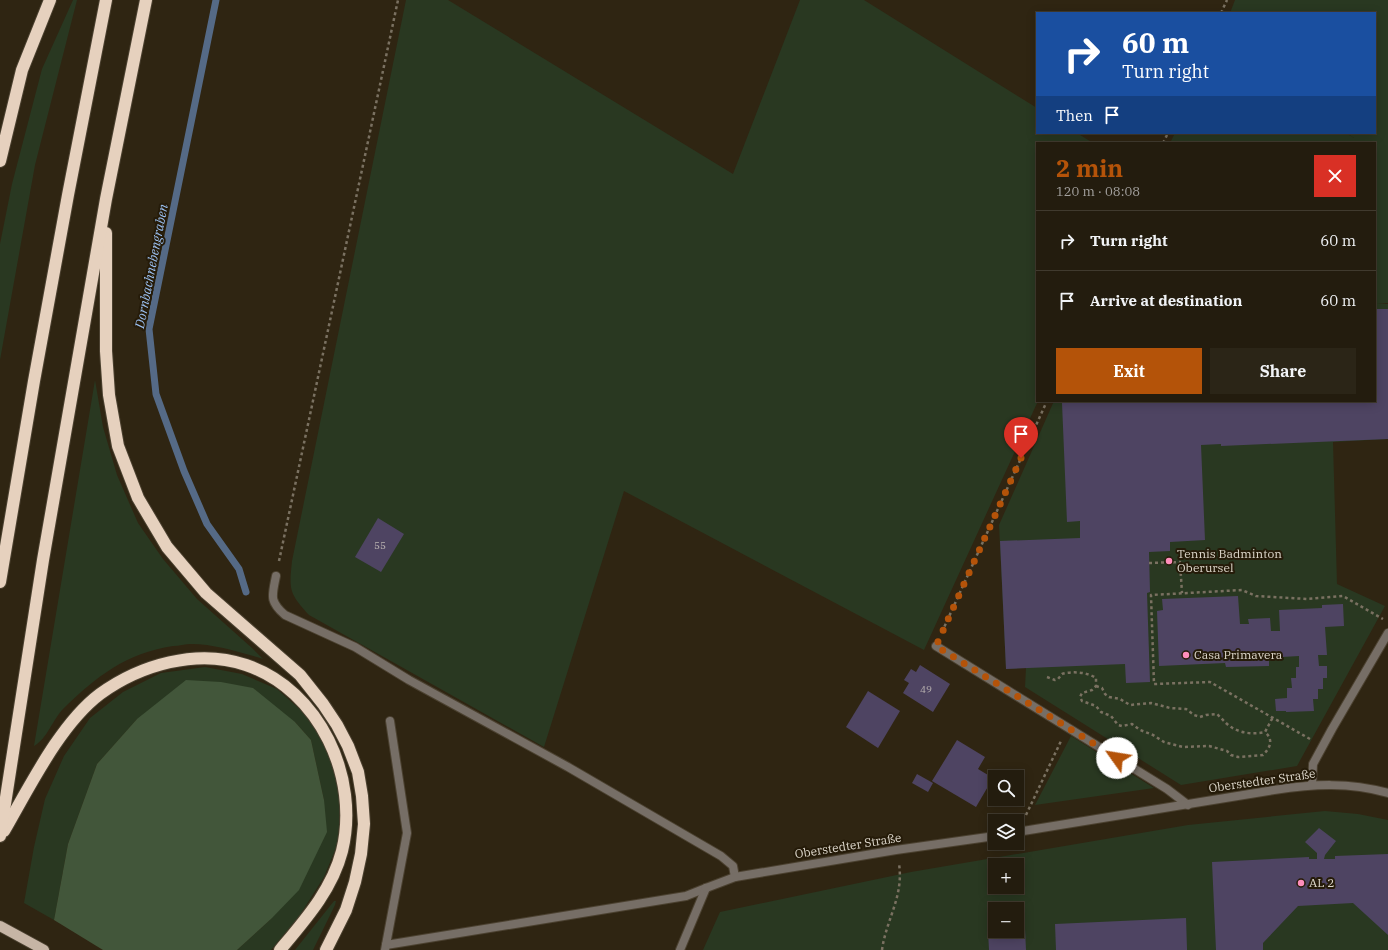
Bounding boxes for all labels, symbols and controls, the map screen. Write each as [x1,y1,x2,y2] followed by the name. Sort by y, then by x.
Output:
[1122,24,1189,61] text: 60 m
[1056,28,1108,80] icon: right
[1122,60,1209,83] text: Turn right
[1101,104,1123,126] icon: arrive
[1056,106,1093,125] text: Then
[1056,152,1123,184] text: 2 min
[1314,155,1356,197] button: close
[1056,183,1140,200] text: 120 m · 08:08
[131,202,172,331] water label: Dornbachnebengraben
[1056,230,1078,252] icon: right
[1090,231,1168,250] text: Turn right
[1320,231,1356,250] text: 60 m
[1056,290,1078,312] icon: arrive
[1090,291,1242,310] text: Arrive at destination
[1320,291,1356,310] text: 60 m
[1056,348,1202,394] button: Exit
[1210,348,1356,394] button: Share
[1004,417,1038,458] pin
[1010,423,1032,445] icon: arrive
[374,539,386,552] house number: 55
[1177,546,1282,575] place label: Tennis Badminton Oberursel
[1164,556,1174,566] marker: Tennis Badminton Oberursel
[1194,647,1283,662] place label: Casa Primavera
[1181,650,1191,660] marker: Casa Primavera
[920,683,932,696] house number: 49
[1096,737,1138,779] position arrow
[1208,766,1316,795] street label: Oberstedter Straße
[988,770,1024,938] map controls
[988,770,1024,806] button: search
[988,814,1024,850] button: layers
[794,830,902,861] street label: Oberstedter Straße
[988,858,1024,894] button: +
[1309,875,1334,890] place label: AL 2
[1296,878,1306,888] marker: AL 2
[988,902,1024,938] button: −

